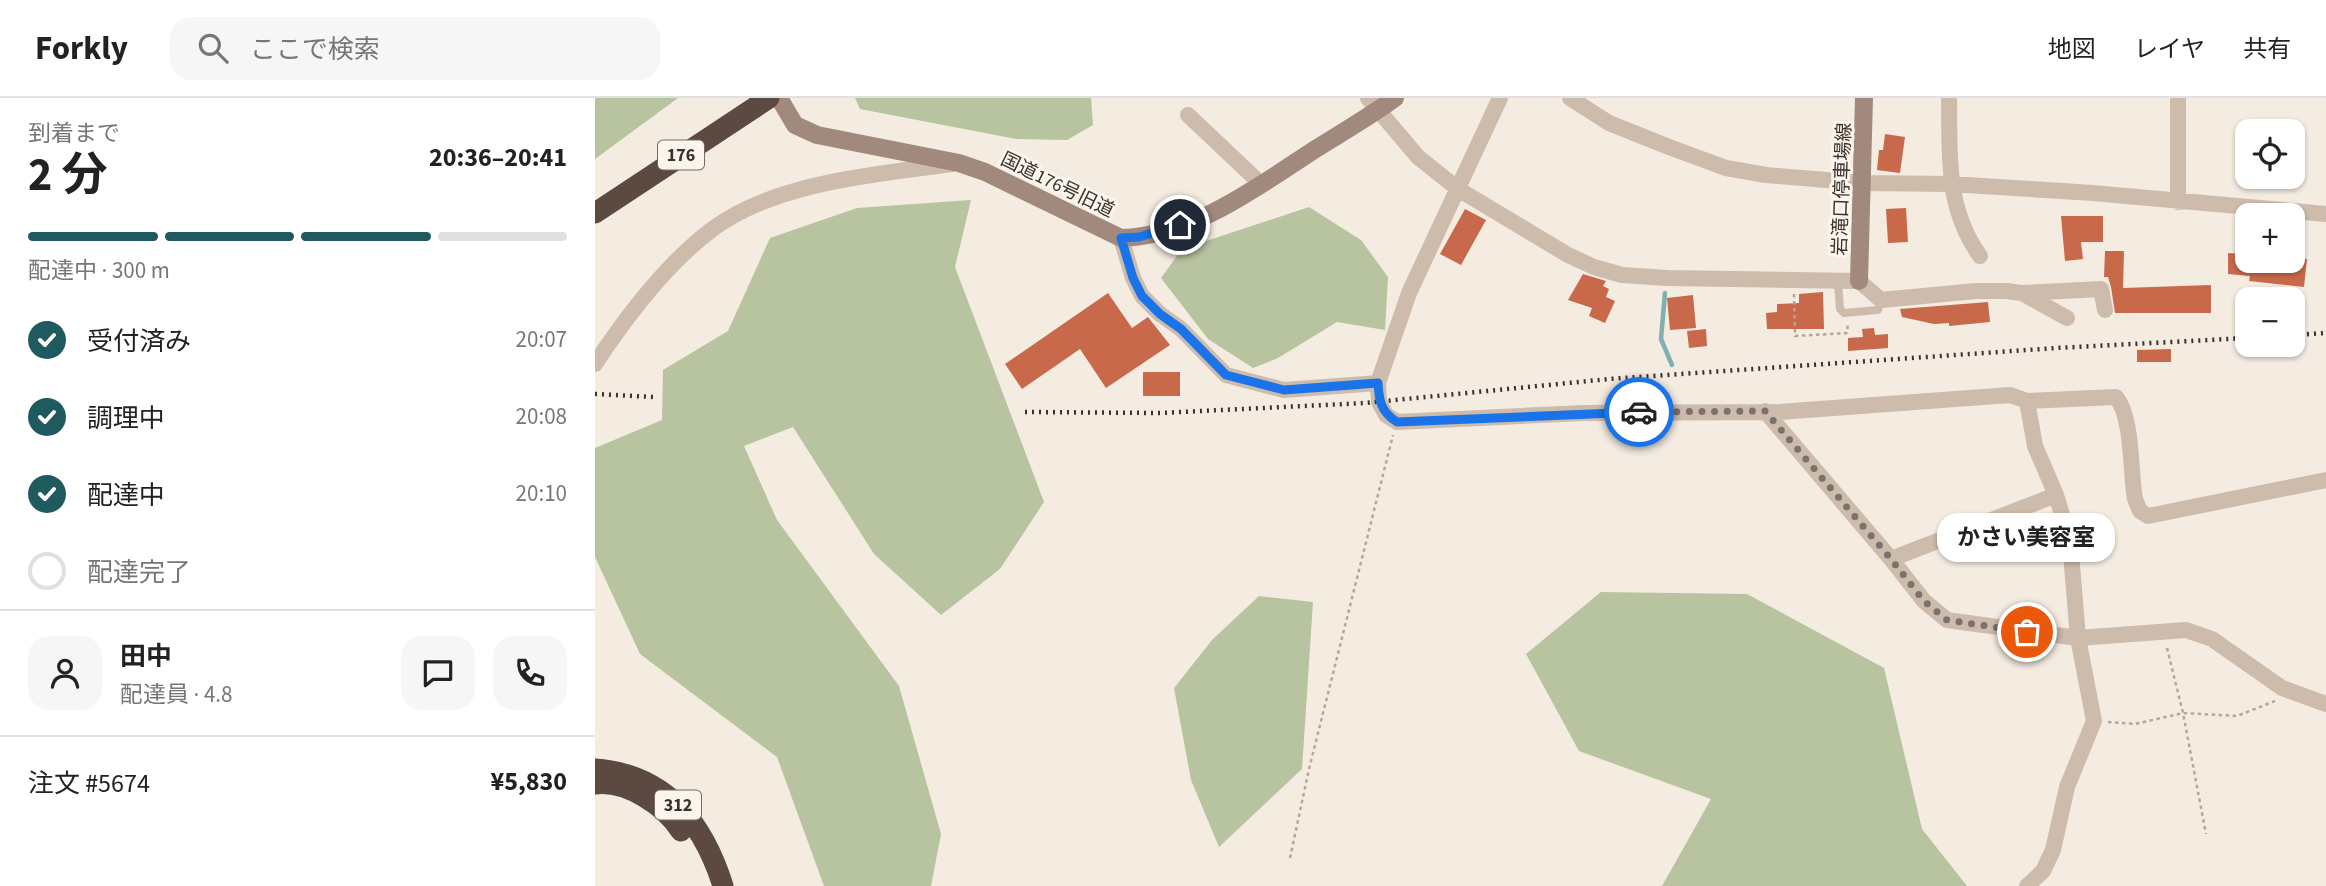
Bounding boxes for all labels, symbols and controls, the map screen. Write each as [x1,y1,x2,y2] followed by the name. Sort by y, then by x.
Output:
[170,17,660,80] search box
[35,25,128,72] text: Forkly
[194,29,232,67] icon: search
[250,31,380,68] text: ここで検索
[2048,32,2096,67] text: 地図
[2134,32,2205,67] text: レイヤ
[2243,32,2291,67] text: 共有
[28,117,120,150] text: 到着まで
[2235,119,2305,357] map controls
[2235,119,2305,189] button: locate
[1827,122,1858,256] street label: 岩滝口停車場線
[429,139,567,176] text: 20:36–20:41
[658,140,704,170] road number: 176
[28,143,108,208] text: 2 分
[996,146,1119,225] street label: 国道176号旧道
[1150,195,1210,255] pin
[2235,203,2305,273] button: +
[1161,206,1199,244] icon: home
[28,254,170,287] text: 配達中 · 300 m
[2235,287,2305,357] button: −
[28,321,66,359] icon: check
[87,323,191,360] text: 受付済み
[516,323,567,356] text: 20:07
[1604,377,1674,447] courier
[1620,393,1658,431] icon: car
[28,398,66,436] icon: check
[87,400,165,437] text: 調理中
[516,400,567,433] text: 20:08
[28,475,66,513] icon: check
[87,477,165,514] text: 配達中
[516,477,567,510] text: 20:10
[1938,513,2116,562] callout: かさい美容室
[1957,521,2095,554] text: かさい美容室
[87,554,191,591] text: 配達完了
[1997,602,2057,662] pin
[2008,613,2046,651] icon: bag
[28,636,102,710] button: person
[401,636,475,710] button: chat
[493,636,567,710] button: phone
[120,638,172,675] text: 田中
[120,678,233,711] text: 配達員 · 4.8
[491,763,567,800] text: ¥5,830
[28,765,150,802] text: 注文 #5674
[655,790,701,820] road number: 312

